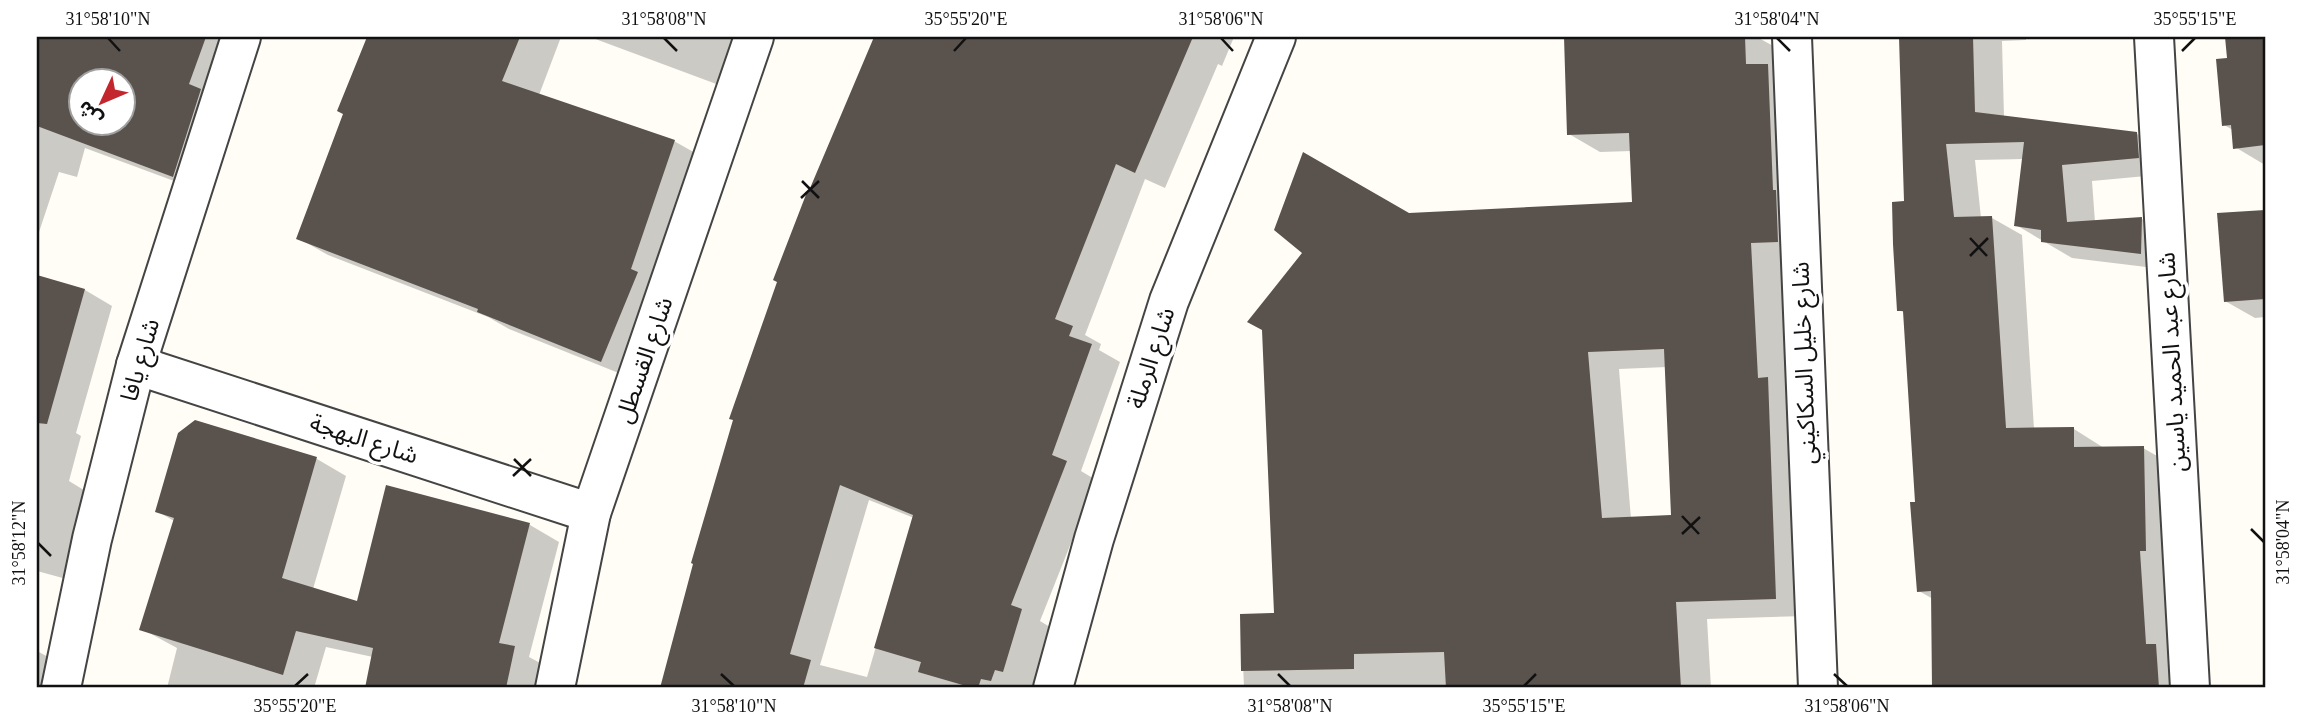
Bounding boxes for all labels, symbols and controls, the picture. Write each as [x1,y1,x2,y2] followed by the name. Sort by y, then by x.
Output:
[66,9,150,29] text: 31°58'10"N
[622,9,706,29] text: 31°58'08"N
[925,9,1007,29] text: 35°55'20"E
[1179,9,1263,29] text: 31°58'06"N
[1735,9,1819,29] text: 31°58'04"N
[2154,9,2236,29] text: 35°55'15"E
[66,66,136,136] north arrow
[74,97,107,130] text: ش
[2153,251,2195,473] street label: شارع عبد الحميد ياسين
[1787,261,1826,465] street label: شارع خليل السكاكيني
[610,294,681,428] street label: شارع القسطل
[1122,304,1183,413] street label: شارع الرملة
[116,316,168,405] street label: شارع يافا
[305,409,421,472] street label: شارع البهجة
[2273,500,2293,584] text: 31°58'04"N
[9,501,29,585] text: 31°58'12"N
[254,696,336,716] text: 35°55'20"E
[692,696,776,716] text: 31°58'10"N
[1248,696,1332,716] text: 31°58'08"N
[1483,696,1565,716] text: 35°55'15"E
[1805,696,1889,716] text: 31°58'06"N

